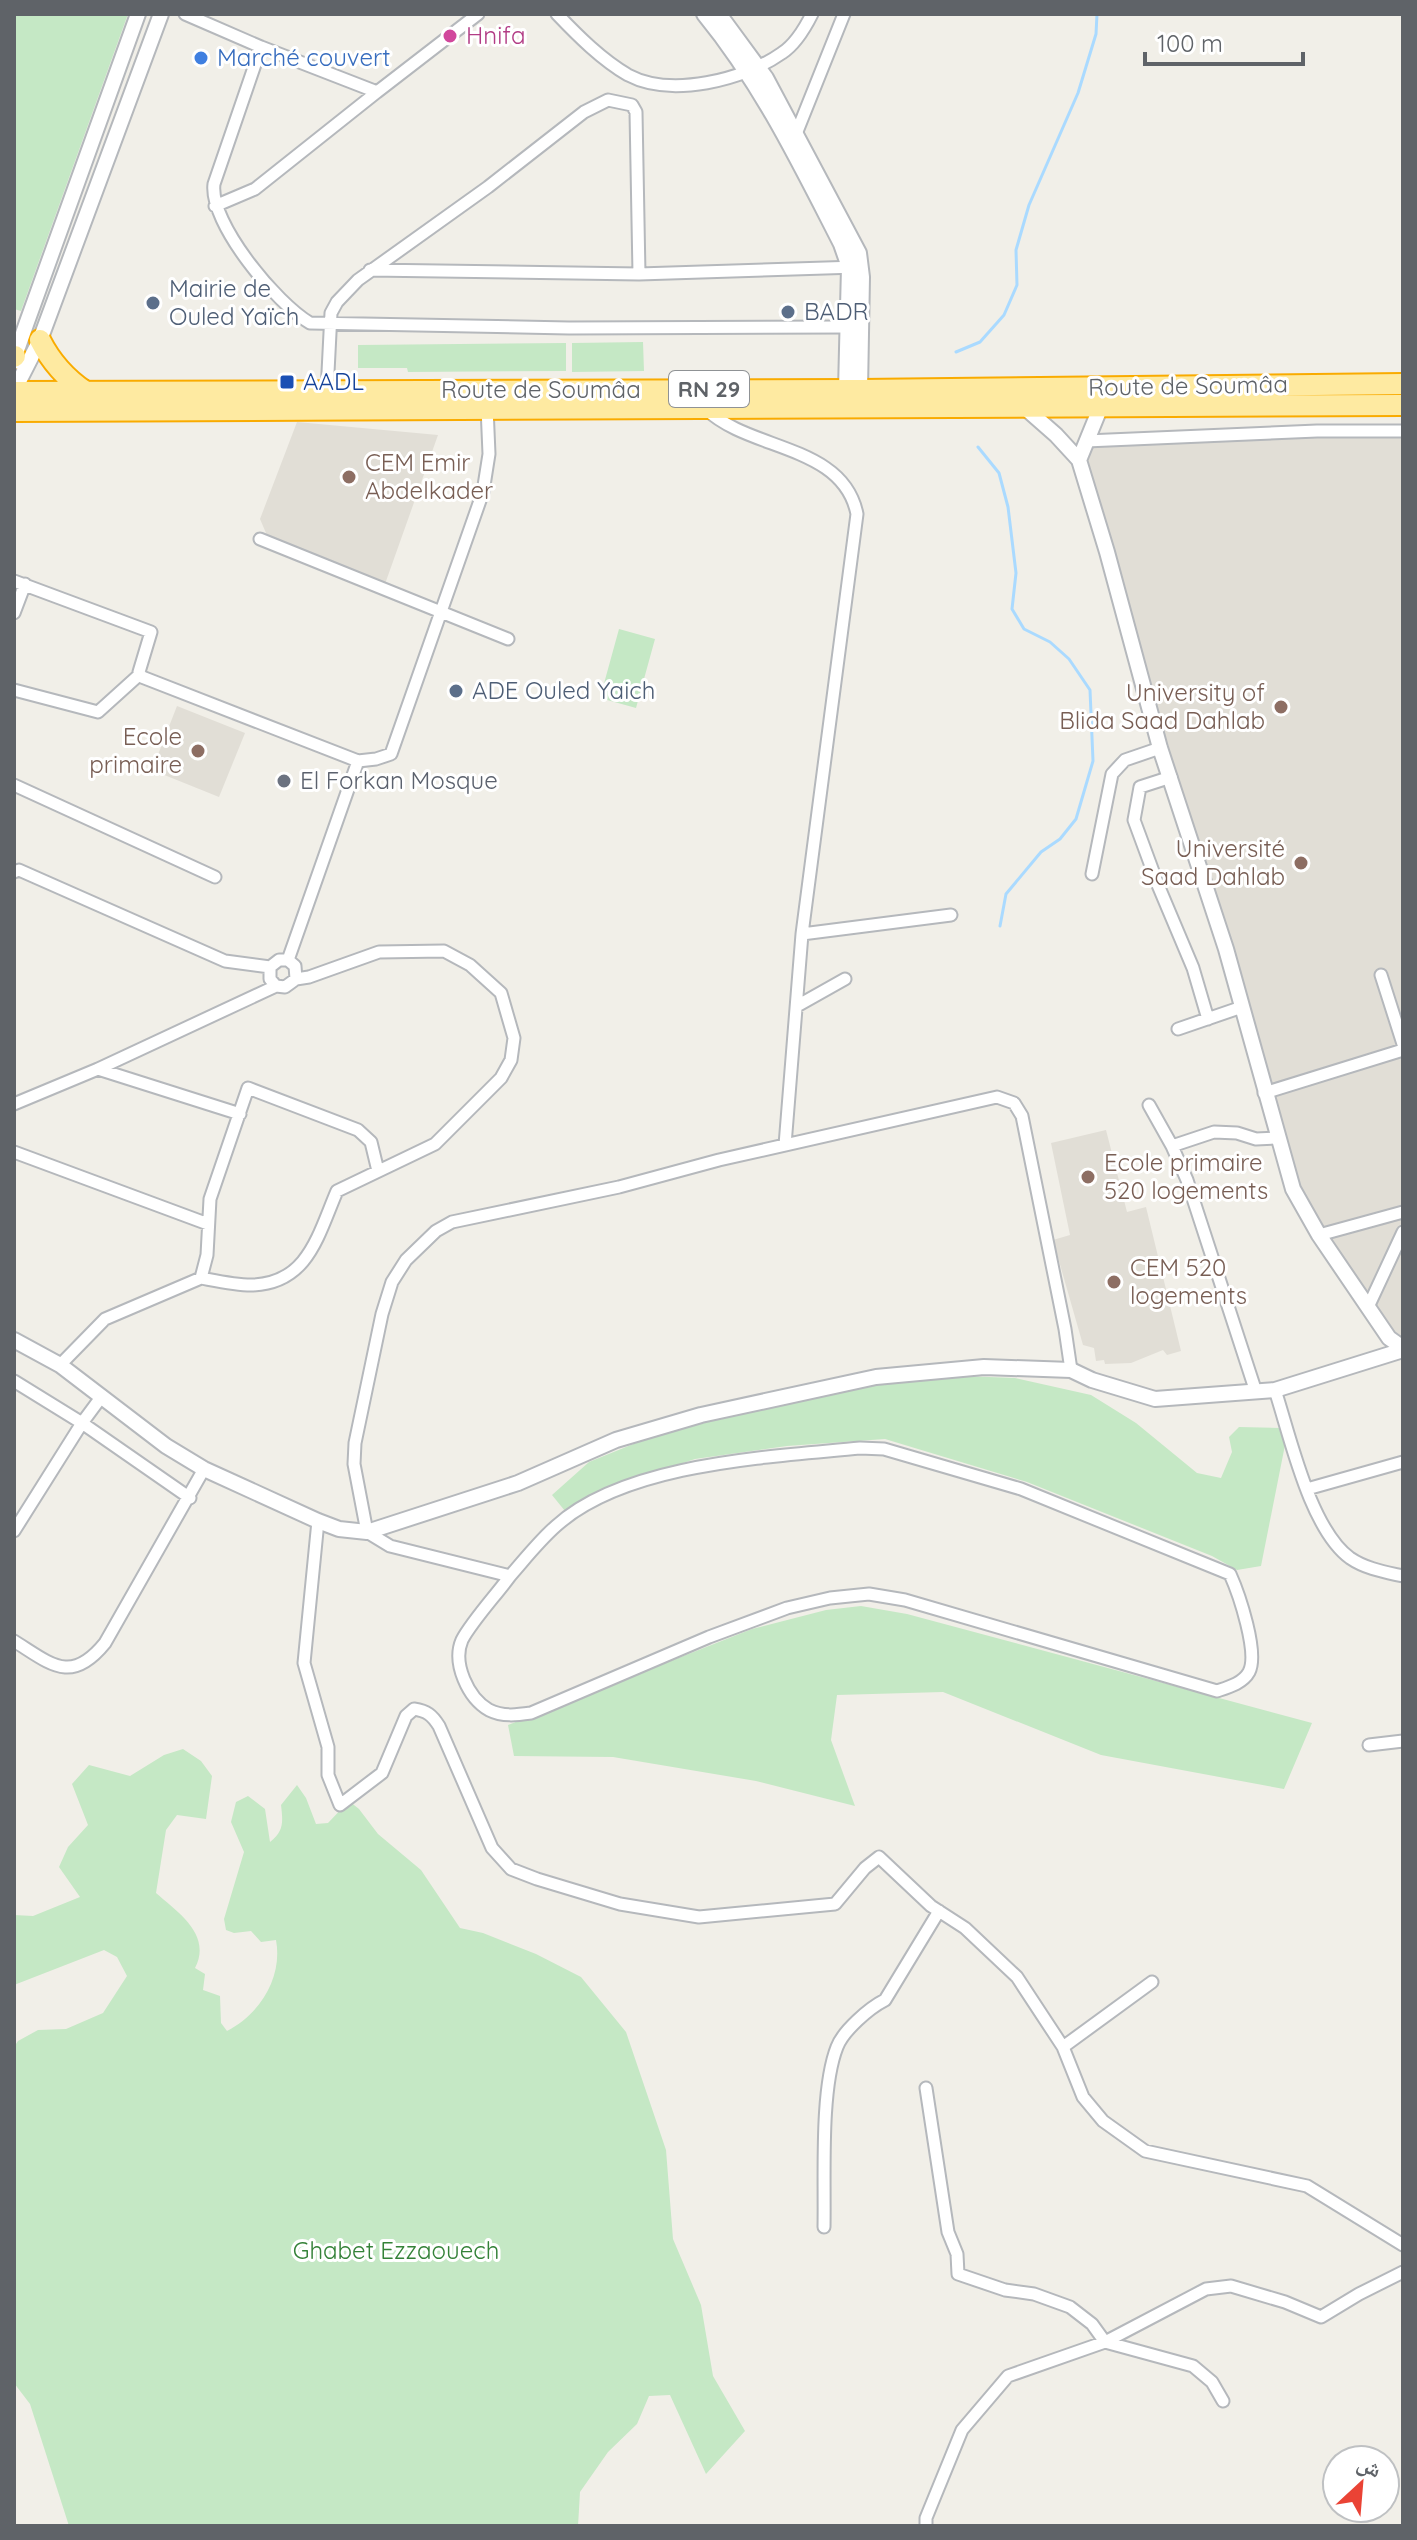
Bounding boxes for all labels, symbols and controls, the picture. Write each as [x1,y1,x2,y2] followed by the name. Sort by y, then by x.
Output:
[1145,16,1303,66] scale bar
[466,20,525,50] place label: Hnifa
[441,27,459,45] marker: Hnifa
[1157,28,1223,58] text: 100 m
[217,42,390,72] place label: Marché couvert
[192,49,210,67] marker: Marché couvert
[169,273,299,331] place label: Mairie de Ouled Yaïch
[144,294,162,312] marker: Mairie de Ouled Yaïch
[804,296,869,326] place label: BADR
[779,303,797,321] marker: BADR
[303,366,364,396] place label: AADL
[1088,368,1288,402] street label: Route de Soumâa
[669,371,749,407] road number: RN 29
[278,373,296,391] marker: AADL
[441,374,641,404] street label: Route de Soumâa
[365,447,493,505] place label: CEM Emir Abdelkader
[340,468,358,486] marker: CEM Emir Abdelkader
[472,675,655,705] place label: ADE Ouled Yaich
[1059,677,1265,735] place label: University of Blida Saad Dahlab
[447,682,465,700] marker: ADE Ouled Yaich
[1272,698,1290,716] marker: University of Blida Saad Dahlab
[89,721,182,779] place label: Ecole primaire
[189,742,207,760] marker: Ecole primaire
[300,765,498,795] place label: El Forkan Mosque
[275,772,293,790] marker: El Forkan Mosque
[1141,833,1285,891] place label: Université Saad Dahlab
[1292,854,1310,872] marker: Université Saad Dahlab
[1104,1147,1268,1205] place label: Ecole primaire 520 logements
[1079,1168,1097,1186] marker: Ecole primaire 520 logements
[1130,1252,1247,1310] place label: CEM 520 logements
[1105,1273,1123,1291] marker: CEM 520 logements
[293,2235,499,2265] park label: Ghabet Ezzaouech
[1321,2444,1401,2524] north arrow
[1353,2448,1386,2484] text: ش

